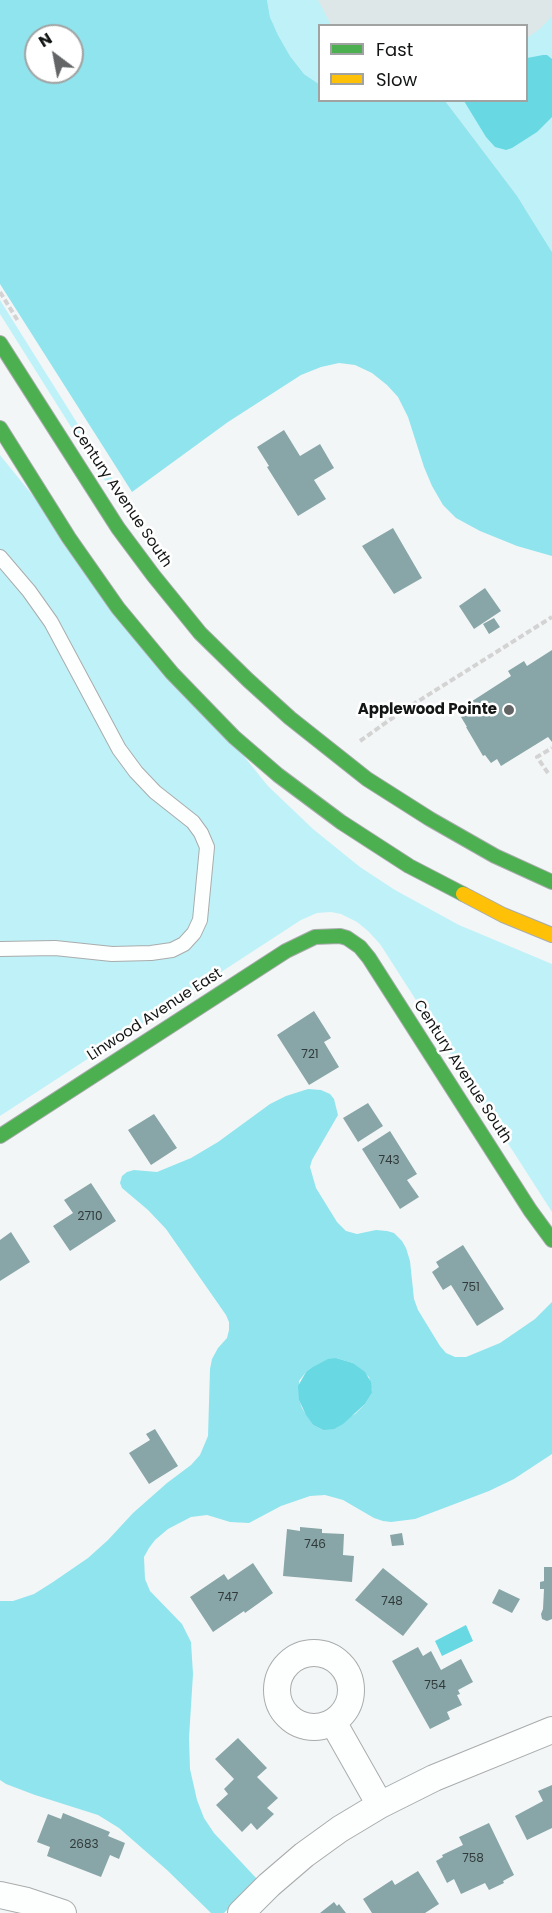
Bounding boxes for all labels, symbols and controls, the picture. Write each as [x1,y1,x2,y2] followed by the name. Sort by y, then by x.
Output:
[24,24,84,84] north arrow
[318,24,528,102] legend
[34,27,56,53] text: N
[376,37,413,62] text: Fast
[376,67,417,92] text: Slow
[67,423,175,571] street label: Century Avenue South
[358,701,497,719] place label: Applewood Pointe
[502,703,516,717] marker: Applewood Pointe
[84,965,226,1065] street label: Linwood Avenue East
[409,997,515,1147] street label: Century Avenue South
[301,1048,319,1062] house number: 721
[378,1154,400,1168] house number: 743
[78,1210,102,1224] house number: 2710
[462,1281,480,1295] house number: 751
[304,1538,326,1552] house number: 746
[218,1591,238,1605] house number: 747
[381,1595,403,1609] house number: 748
[424,1679,446,1693] house number: 754
[69,1838,99,1852] house number: 2683
[462,1852,484,1866] house number: 758

